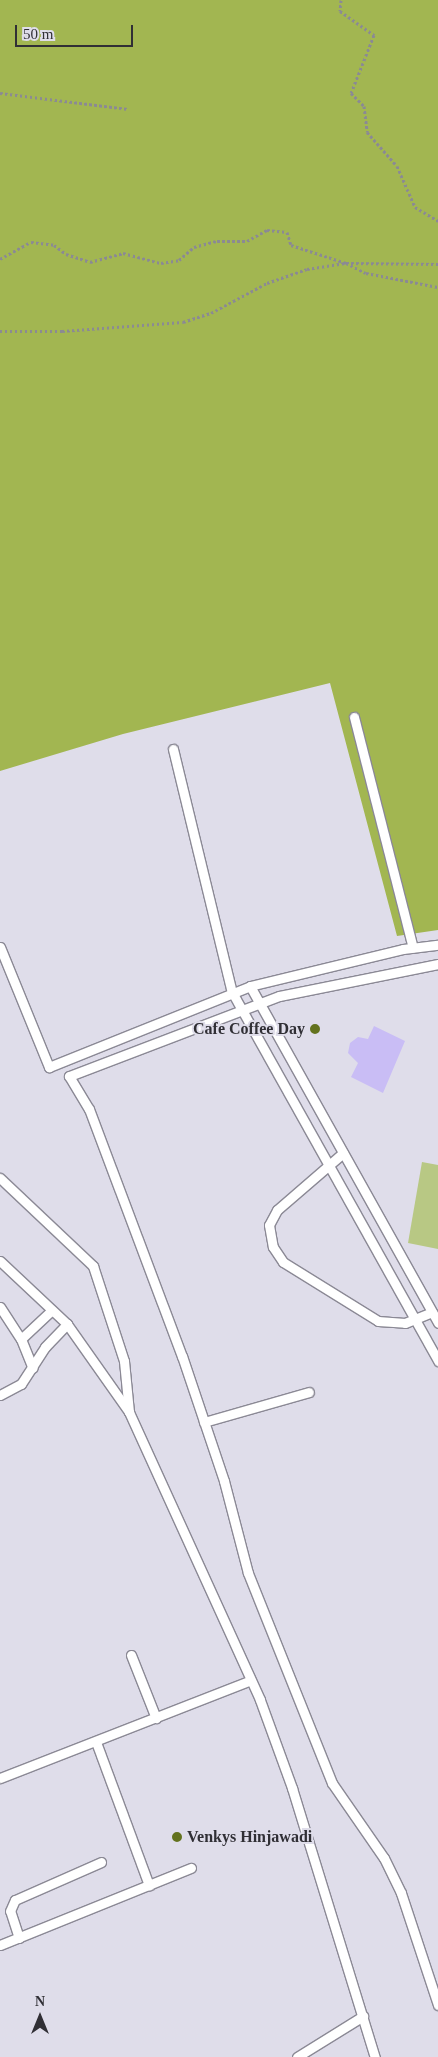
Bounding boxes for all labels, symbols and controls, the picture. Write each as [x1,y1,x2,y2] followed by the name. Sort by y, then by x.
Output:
[18,15,135,47] scale bar
[23,26,53,42] text: 50 m
[193,1019,305,1039] place label: Cafe Coffee Day
[309,1023,321,1035] marker: Cafe Coffee Day
[187,1827,312,1847] place label: Venkys Hinjawadi
[171,1831,183,1843] marker: Venkys Hinjawadi
[15,1992,65,2042] north arrow
[35,1994,45,2009] text: N

